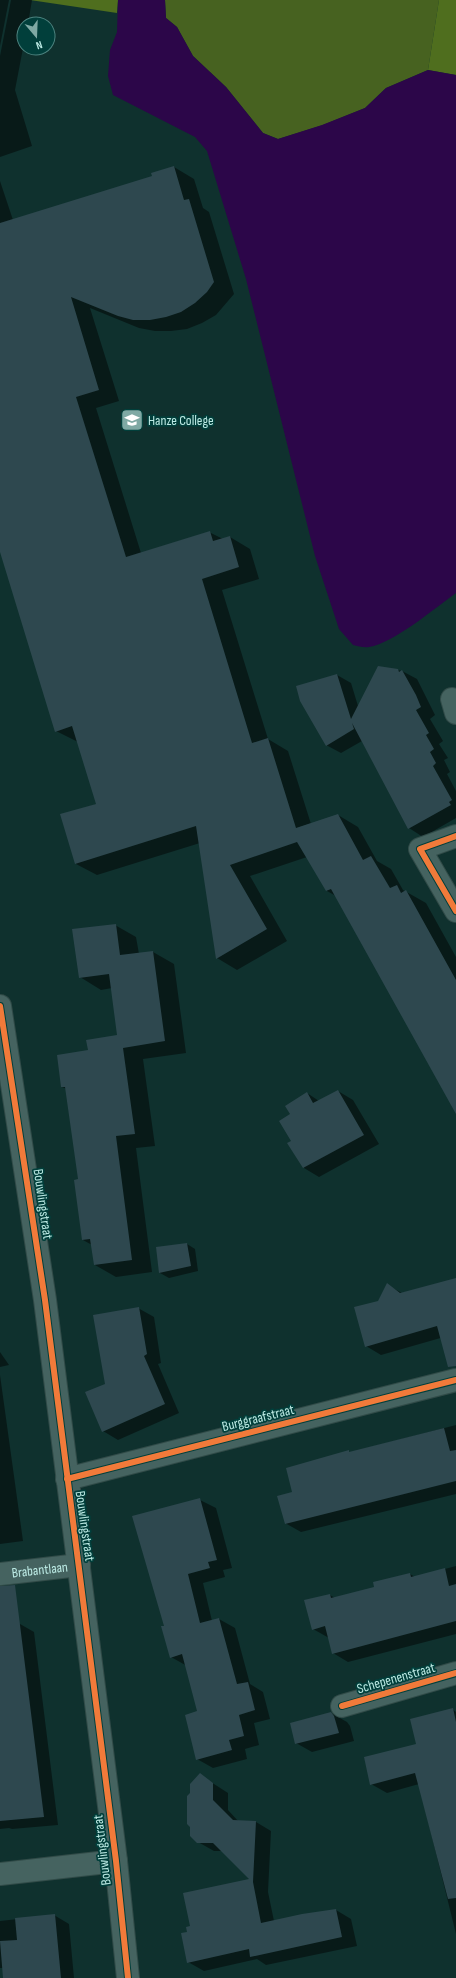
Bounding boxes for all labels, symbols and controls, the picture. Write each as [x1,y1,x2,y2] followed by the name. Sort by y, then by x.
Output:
[16,16,56,56] north arrow
[34,38,44,52] text: N
[119,407,145,433] school or university icon: Hanze College
[148,412,214,429] place label: Hanze College
[30,1168,56,1240] street label: Bouwlingstraat
[220,1401,296,1435] street label: Burggraafstraat
[72,1490,98,1562] street label: Bouwlingstraat
[11,1558,69,1581] street label: Brabantlaan
[355,1659,437,1697] street label: Schepenenstraat
[89,1814,115,1886] street label: Bouwlingstraat

